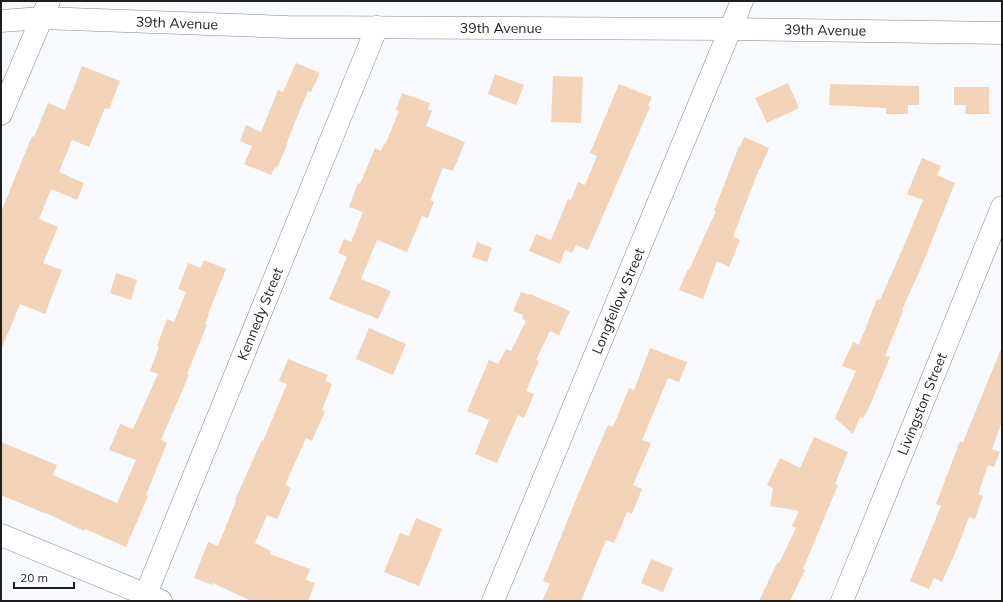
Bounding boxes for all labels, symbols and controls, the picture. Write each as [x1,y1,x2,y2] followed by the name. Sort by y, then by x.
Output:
[136,13,218,33] street label: 39th Avenue
[460,19,542,37] street label: 39th Avenue
[784,20,866,40] street label: 39th Avenue
[588,245,648,357] street label: Longfellow Street
[233,265,287,363] street label: Kennedy Street
[893,350,951,458] street label: Livingston Street
[14,564,74,590] scale bar
[20,570,48,585] text: 20 m

